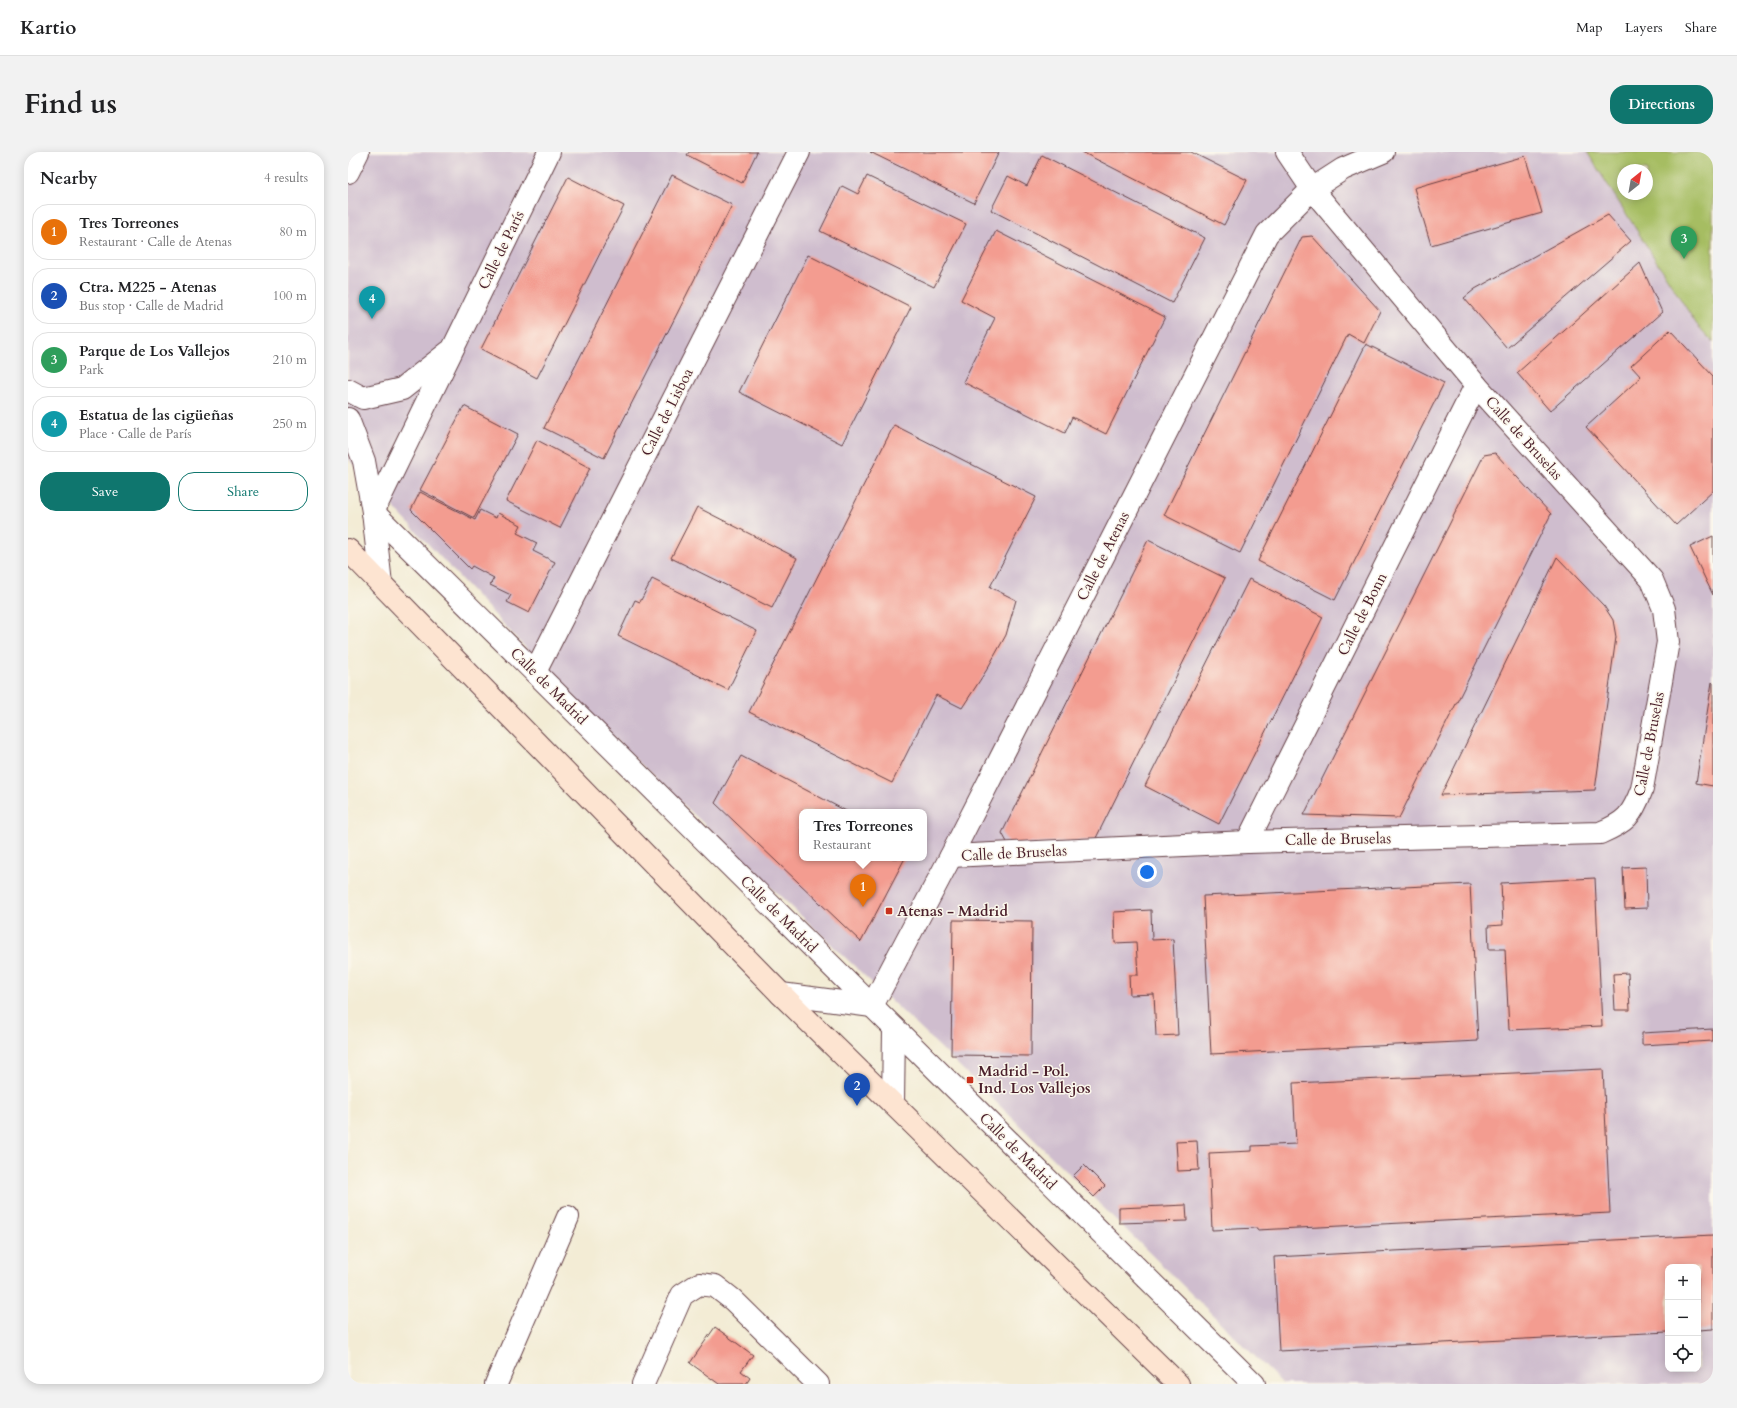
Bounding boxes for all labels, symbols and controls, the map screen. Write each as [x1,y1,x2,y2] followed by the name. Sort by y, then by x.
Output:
[20,15,76,41] text: Kartio
[1576,18,1603,37] text: Map
[1625,18,1663,37] text: Layers
[1685,18,1717,37] text: Share
[24,85,117,123] text: Find us
[1610,85,1713,124] button: Directions
[1617,164,1653,200] north arrow
[40,167,97,190] text: Nearby
[264,169,308,187] text: 4 results
[473,207,529,293] street label: Calle de París
[79,213,179,233] text: Tres Torreones
[51,223,57,241] text: 1
[279,223,307,241] text: 80 m
[1671,226,1697,259] pin: 3
[79,233,232,251] text: Restaurant · Calle de Atenas
[79,277,216,297] text: Ctra. M225 - Atenas
[359,286,385,319] pin: 4
[51,287,57,305] text: 2
[273,287,307,305] text: 100 m
[79,297,223,315] text: Bus stop · Calle de Madrid
[79,341,230,361] text: Parque de Los Vallejos
[51,351,57,369] text: 3
[273,351,307,369] text: 210 m
[79,361,104,379] text: Park
[636,364,698,459] street label: Calle de Lisboa
[1481,392,1567,484] street label: Calle de Bruselas
[79,405,234,425] text: Estatua de las cigüeñas
[51,415,57,433] text: 4
[273,415,307,433] text: 250 m
[79,425,192,443] text: Place · Calle de París
[40,472,170,511] button: Save
[178,472,308,511] button: Share
[1072,508,1134,604] street label: Calle de Atenas
[1333,569,1392,659] street label: Calle de Bonn
[506,643,592,729] street label: Calle de Madrid
[1629,690,1669,798] street label: Calle de Bruselas
[799,809,927,861] popup
[813,816,913,836] text: Tres Torreones
[1285,828,1391,850] street label: Calle de Bruselas
[813,836,871,854] text: Restaurant
[960,840,1068,866] street label: Calle de Bruselas
[1137,862,1157,882] your location
[736,871,822,957] street label: Calle de Madrid
[850,874,876,907] pin: 1
[897,901,1008,921] place label: Atenas - Madrid
[884,906,894,916] marker: Atenas - Madrid
[978,1061,1090,1098] place label: Madrid - Pol. Ind. Los Vallejos
[844,1073,870,1106] pin: 2
[965,1075,975,1085] marker: Madrid - Pol. Ind. Los Vallejos
[975,1108,1061,1194] street label: Calle de Madrid
[1665,1264,1701,1372] map controls
[1665,1264,1701,1300] button: +
[1665,1300,1701,1336] button: −
[1665,1336,1701,1372] button: locate

